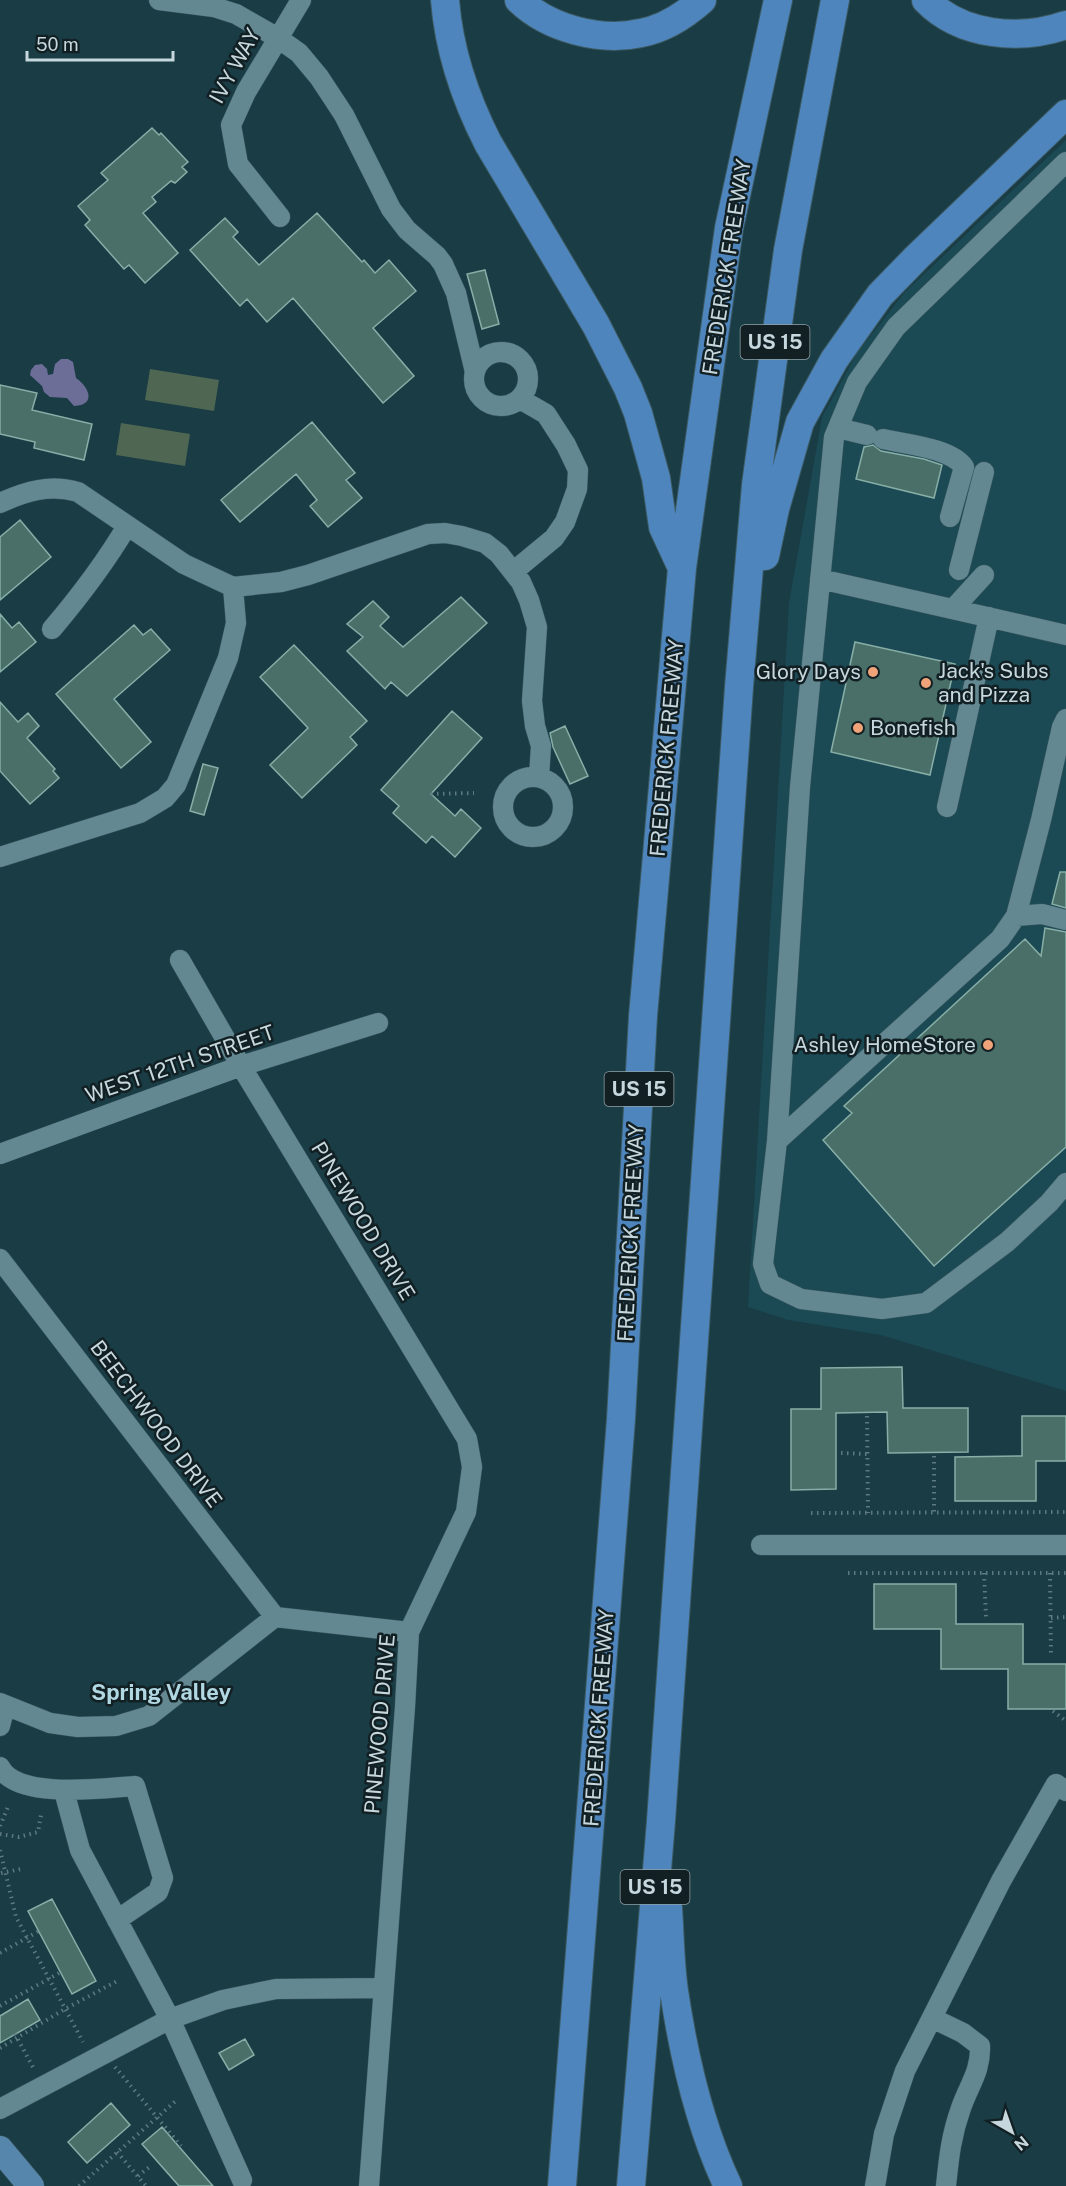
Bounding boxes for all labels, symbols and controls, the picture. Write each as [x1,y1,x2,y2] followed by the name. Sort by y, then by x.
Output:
[27,24,172,62] scale bar
[204,24,265,108] street label: IVY WAY
[36,34,79,55] text: 50 m
[697,157,756,377] street label: FREDERICK FREEWAY
[740,325,810,359] road number: US 15
[645,638,688,858] street label: FREDERICK FREEWAY
[938,658,1049,707] place label: Jack's Subs and Pizza
[756,659,861,684] place label: Glory Days
[866,665,880,679] marker: Glory Days
[919,676,933,690] marker: Jack's Subs and Pizza
[870,715,956,740] place label: Bonefish
[851,721,865,735] marker: Bonefish
[82,1019,278,1108] street label: WEST 12TH STREET
[794,1032,976,1057] place label: Ashley HomeStore
[981,1038,995,1052] marker: Ashley HomeStore
[604,1072,674,1106] road number: US 15
[612,1123,649,1343] street label: FREDERICK FREEWAY
[306,1137,421,1304] street label: PINEWOOD DRIVE
[85,1335,227,1512] street label: BEECHWOOD DRIVE
[578,1608,619,1828] street label: FREDERICK FREEWAY
[359,1633,400,1815] street label: PINEWOOD DRIVE
[91,1679,232,1705] district label: Spring Valley
[620,1870,690,1904] road number: US 15
[982,2102,1042,2162] north arrow
[1010,2132,1032,2154] text: N

